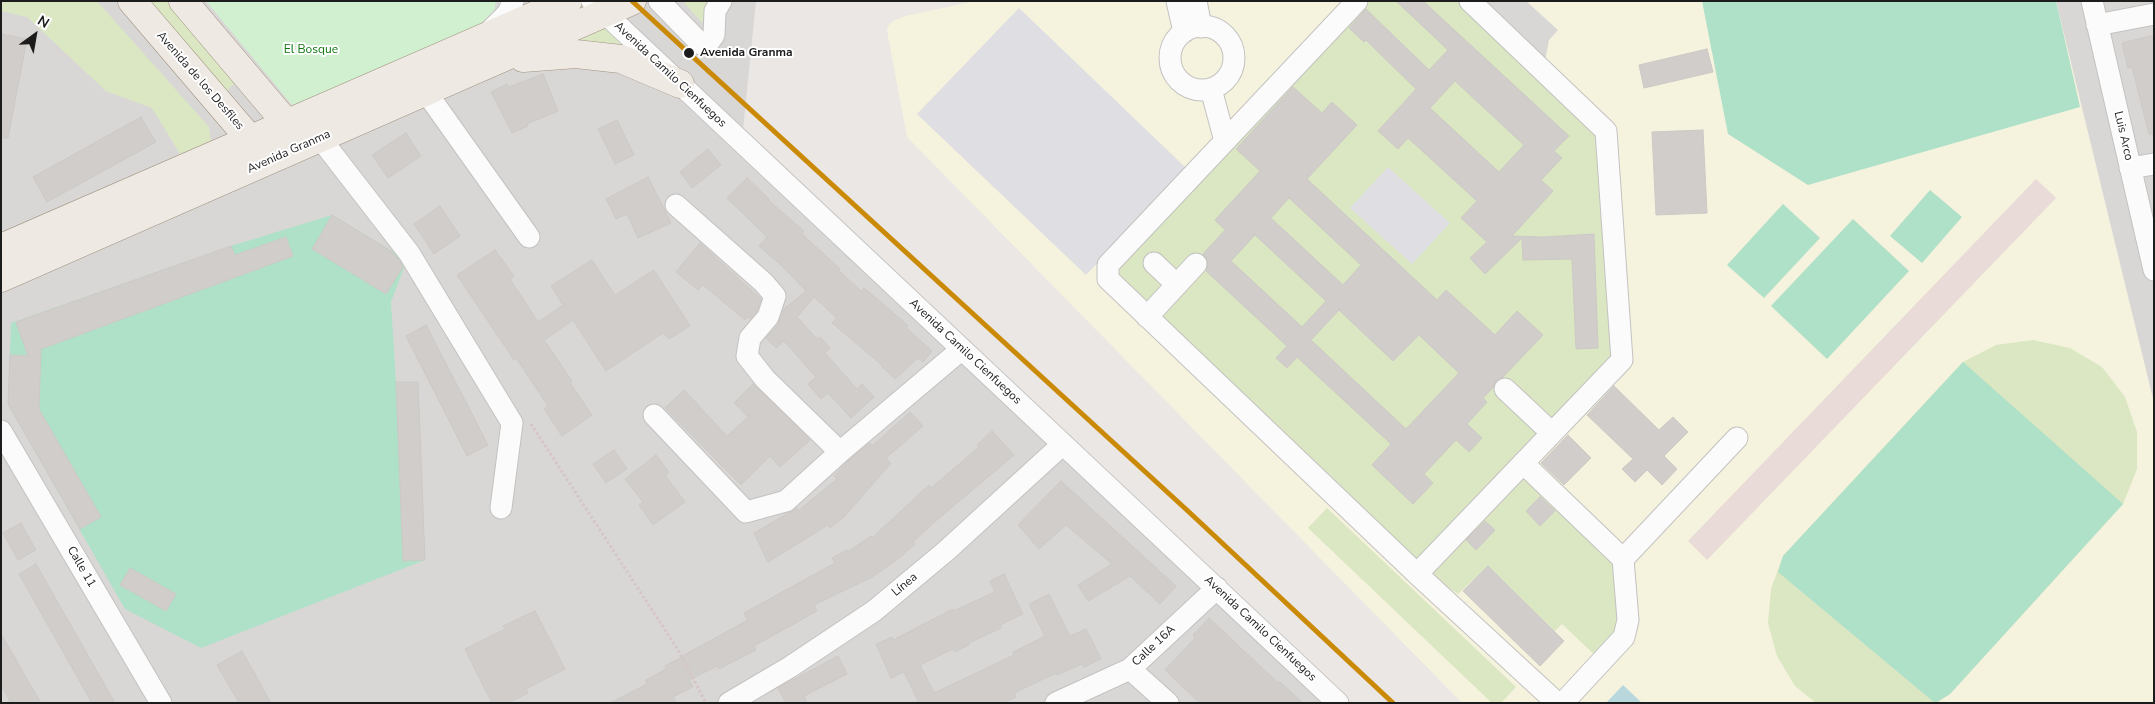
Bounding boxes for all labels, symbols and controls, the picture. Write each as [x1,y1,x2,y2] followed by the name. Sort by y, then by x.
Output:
[10,10,60,60] north arrow
[34,11,53,33] text: N
[611,19,729,131] street label: Avenida Camilo Cienfuegos
[153,29,247,133] street label: Avenida de los Desfiles
[284,43,338,57] park label: El Bosque
[682,46,696,60] marker: Avenida Granma
[700,46,793,60] place label: Avenida Granma
[2110,110,2136,162] street label: Luis Arco
[245,127,333,177] street label: Avenida Granma
[906,296,1024,408] street label: Avenida Camilo Cienfuegos
[63,544,99,590] street label: Calle 11
[889,570,921,600] street label: Línea
[1201,573,1319,685] street label: Avenida Camilo Cienfuegos
[1129,622,1179,670] street label: Calle 16A

